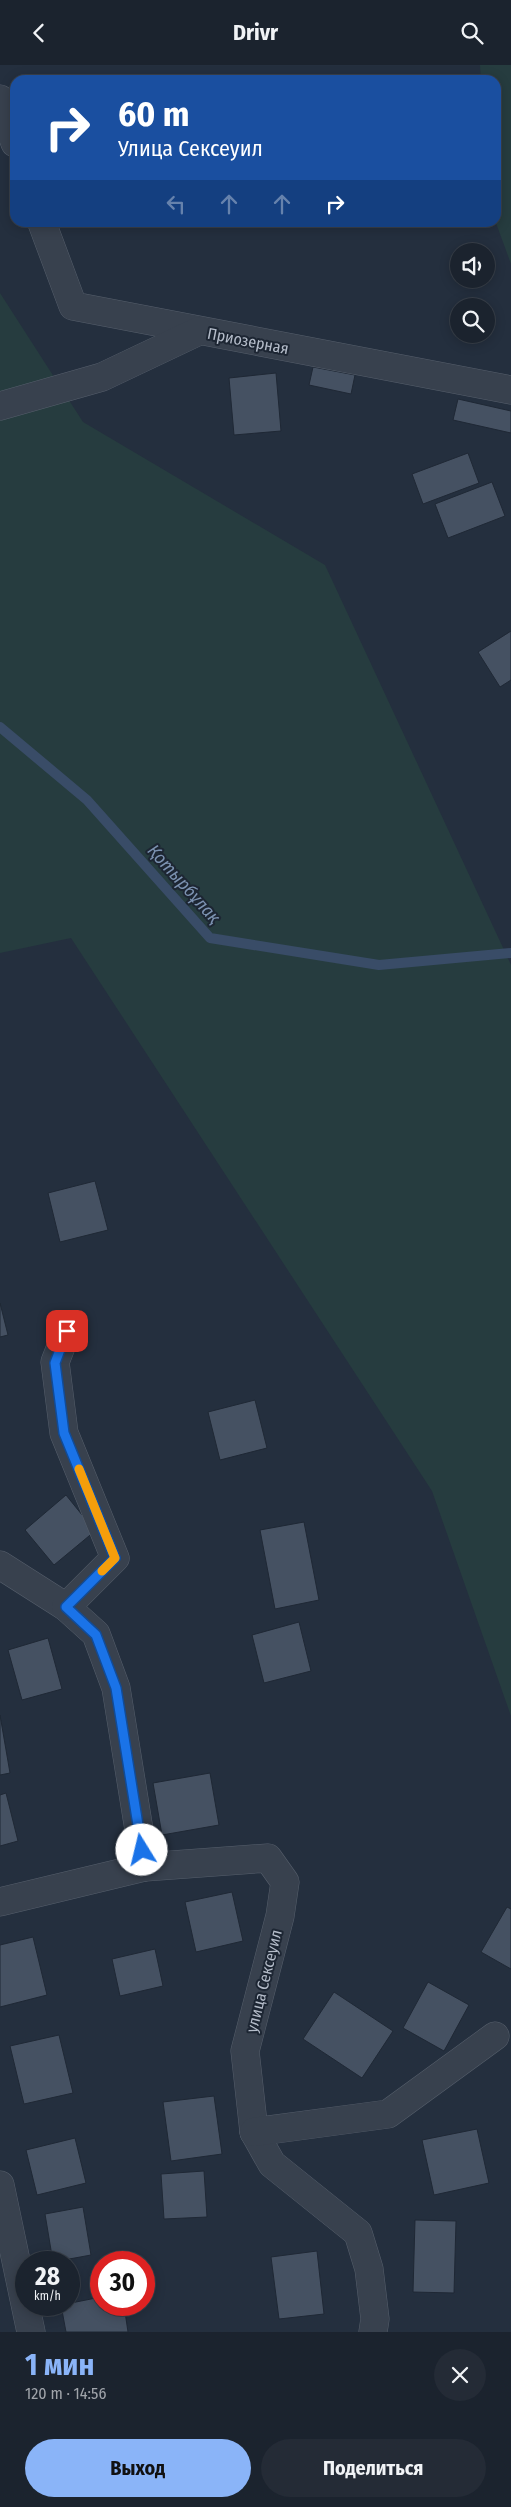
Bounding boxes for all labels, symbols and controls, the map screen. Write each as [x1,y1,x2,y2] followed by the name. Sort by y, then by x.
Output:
[25,19,53,47] icon: back
[233,19,278,46] text: Drivr
[458,19,486,47] icon: search
[118,93,189,135] text: 60 m
[35,95,100,160] icon: right
[118,135,263,162] text: Улица Сексеуил
[162,190,190,218] icon: left
[215,190,243,218] icon: ahead
[268,190,296,218] icon: ahead
[321,190,349,218] icon: right
[450,243,495,343] map controls
[450,243,495,288] button: sound
[450,298,495,343] button: search
[206,324,290,358] street label: Приозерная
[143,840,225,928] water label: Қотырбұлақ
[46,1310,88,1352] pin
[53,1317,81,1345] icon: arrive
[115,1823,167,1875] position arrow
[242,1928,286,2034] street label: улица Сексеуил
[90,2251,155,2316] speed limit sign: 30
[35,2262,60,2292] text: 28
[34,2289,61,2303] text: km/h
[25,2347,94,2383] text: 1 мин
[434,2349,486,2401] button: close
[25,2384,106,2403] text: 120 m · 14:56
[25,2439,251,2497] button: Выход
[261,2439,486,2497] button: Поделиться

